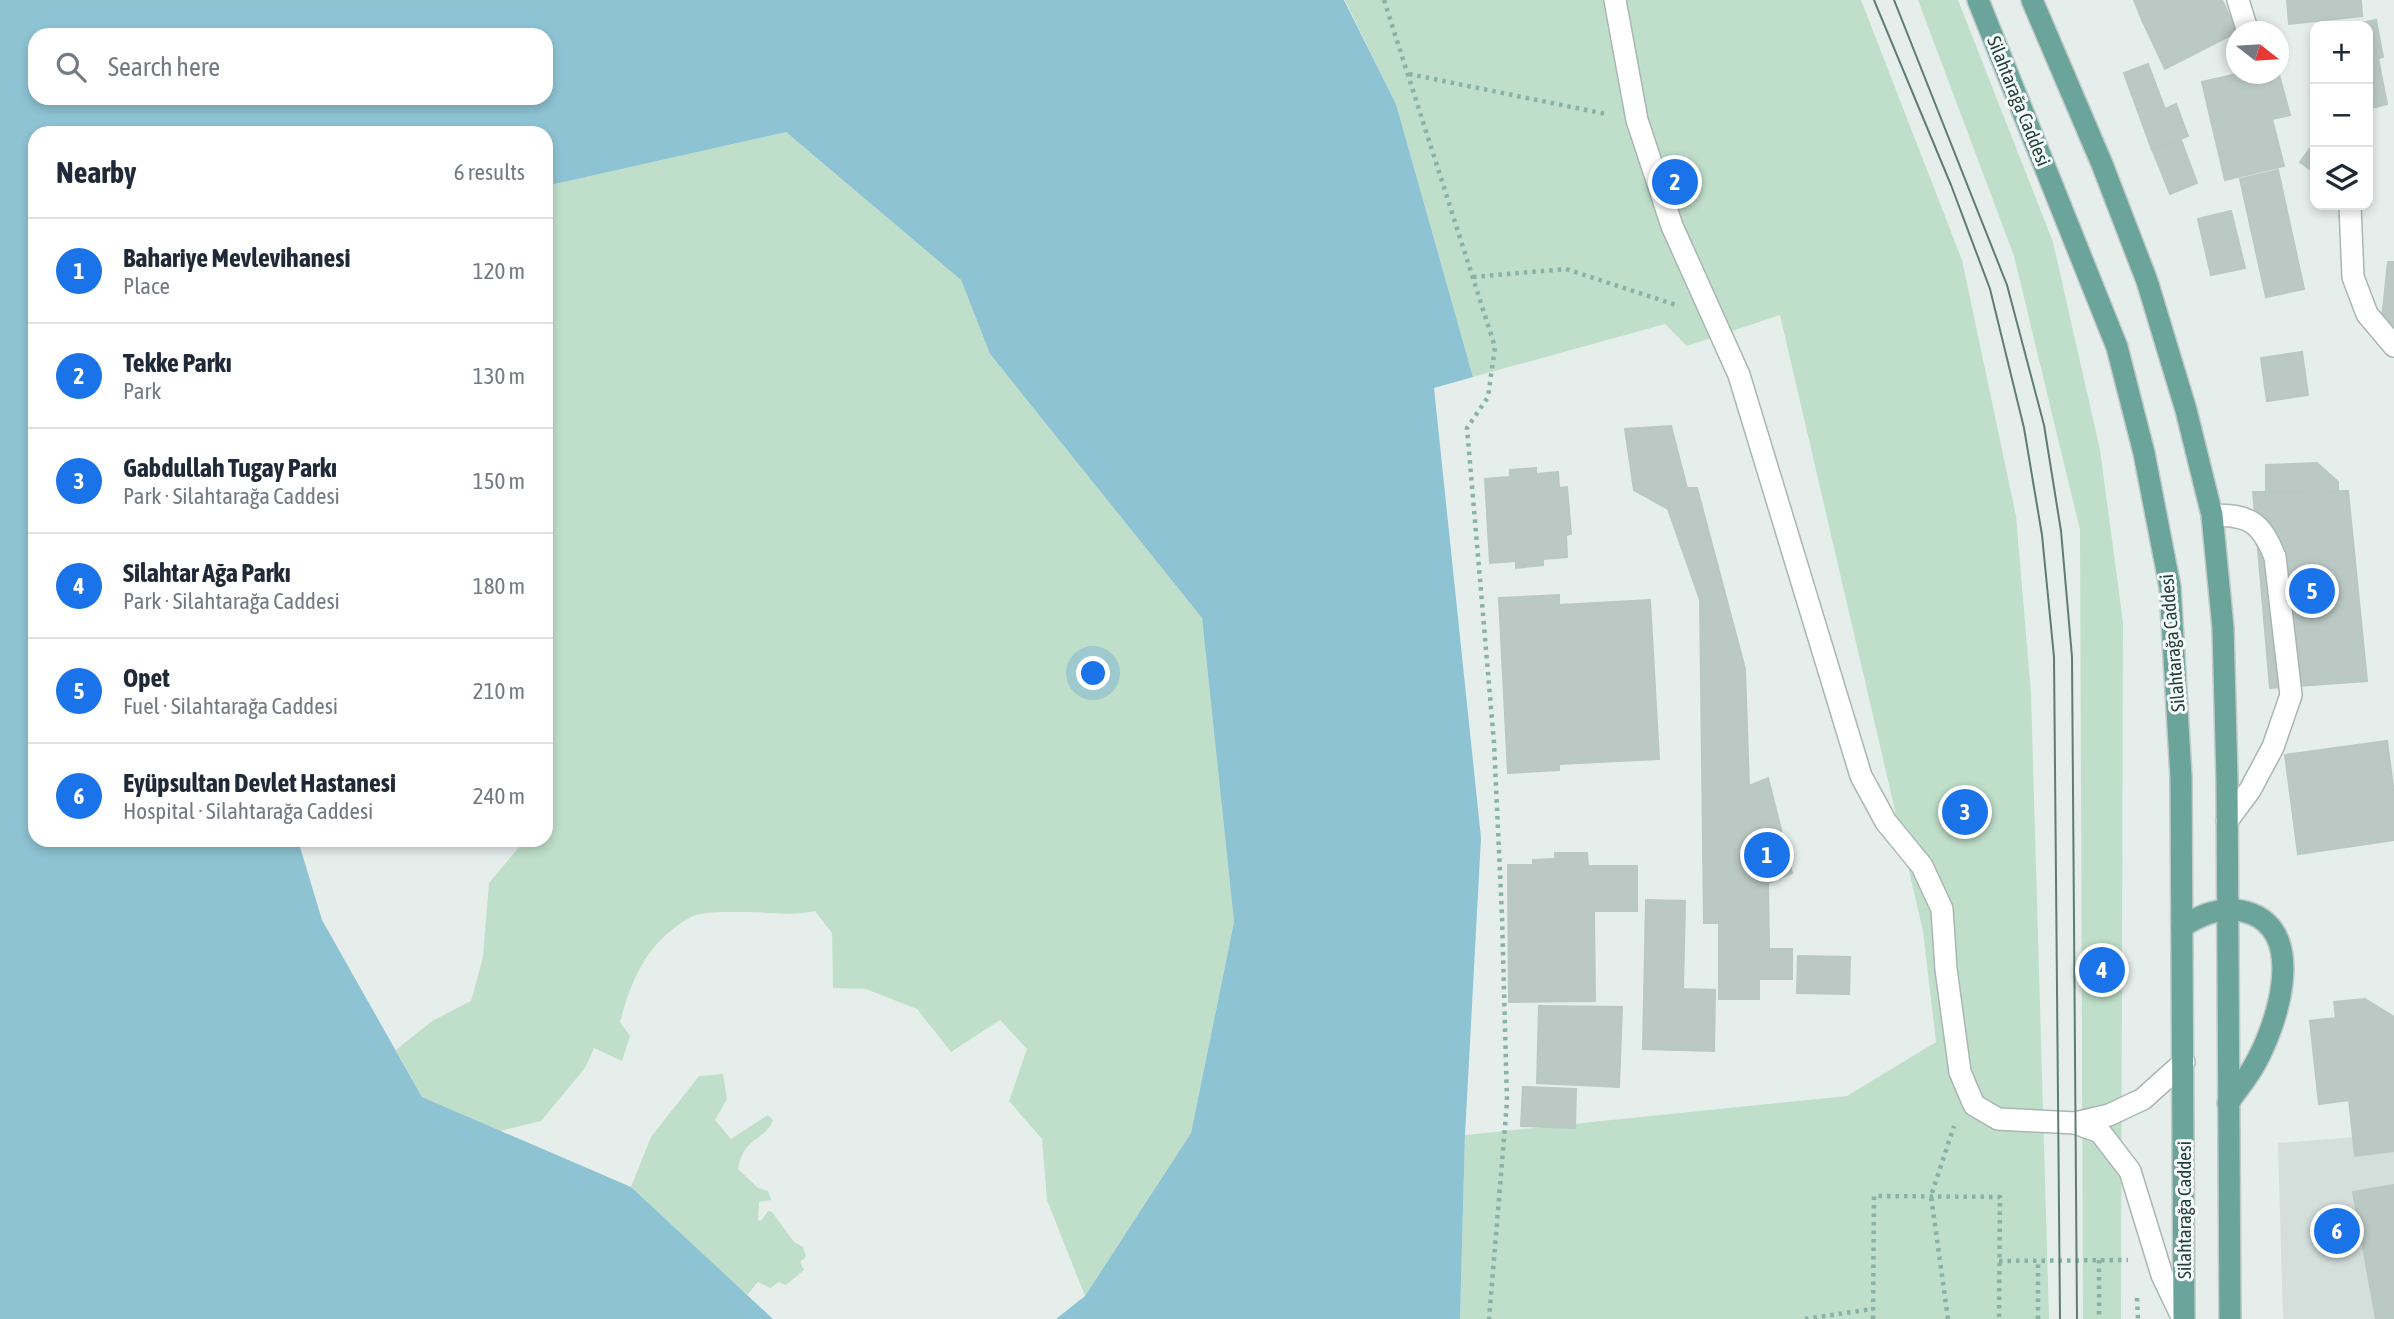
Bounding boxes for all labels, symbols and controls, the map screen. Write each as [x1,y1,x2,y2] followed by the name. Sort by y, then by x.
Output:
[2226,21,2289,84] north arrow
[2310,21,2373,210] map controls
[2310,21,2373,84] button: +
[28,28,553,105] search box
[1983,33,2055,169] street label: Silahtarağa Caddesi
[52,48,90,86] icon: search
[108,52,220,82] text: Search here
[2310,84,2373,147] button: −
[2310,147,2373,210] button: layers
[56,155,136,189] text: Nearby
[1652,156,1698,208] pin: 2
[454,159,525,185] text: 6 results
[123,243,350,273] text: Bahariye Mevlevihanesi
[74,258,84,284] text: 1
[473,258,525,284] text: 120 m
[123,273,170,299] text: Place
[123,348,232,378] text: Tekke Parkı
[74,363,84,389] text: 2
[473,363,525,389] text: 130 m
[123,378,161,404] text: Park
[123,453,337,483] text: Gabdullah Tugay Parkı
[74,468,84,494] text: 3
[473,468,525,494] text: 150 m
[123,483,340,509] text: Park · Silahtarağa Caddesi
[123,558,291,588] text: Silahtar Ağa Parkı
[2289,565,2335,617] pin: 5
[74,573,84,599] text: 4
[473,573,525,599] text: 180 m
[2155,573,2189,713] street label: Silahtarağa Caddesi
[123,588,340,614] text: Park · Silahtarağa Caddesi
[1076,656,1110,690] your location
[123,663,170,693] text: Opet
[74,678,84,704] text: 5
[473,678,525,704] text: 210 m
[123,693,338,719] text: Fuel · Silahtarağa Caddesi
[123,768,396,798] text: Eyüpsultan Devlet Hastanesi
[74,783,84,809] text: 6
[473,783,525,809] text: 240 m
[1942,786,1988,838] pin: 3
[123,798,373,824] text: Hospital · Silahtarağa Caddesi
[1744,829,1790,881] pin: 1
[2079,944,2125,996] pin: 4
[2173,1141,2195,1279] street label: Silahtarağa Caddesi
[2314,1205,2360,1257] pin: 6

